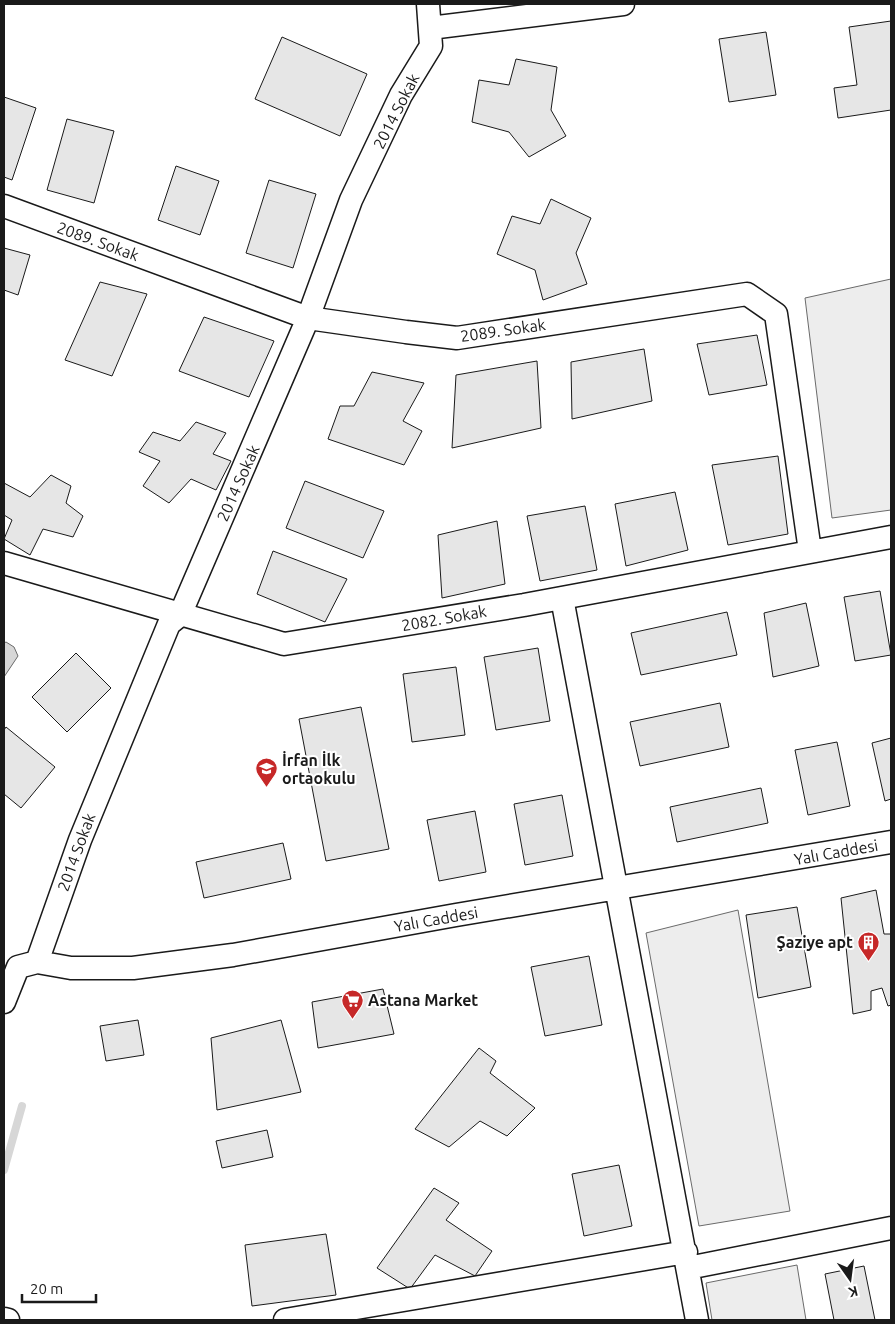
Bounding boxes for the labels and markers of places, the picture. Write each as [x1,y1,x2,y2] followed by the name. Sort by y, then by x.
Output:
[282,751,356,787] place label: İrfan İlk ortaokulu
[254,757,278,788] school or university icon: İrfan İlk ortaokulu
[857,930,881,961] building icon: Şaziye apt
[776,933,853,952] place label: Şaziye apt
[340,988,364,1019] supermarket icon: Astana Market
[368,991,478,1009] place label: Astana Market

